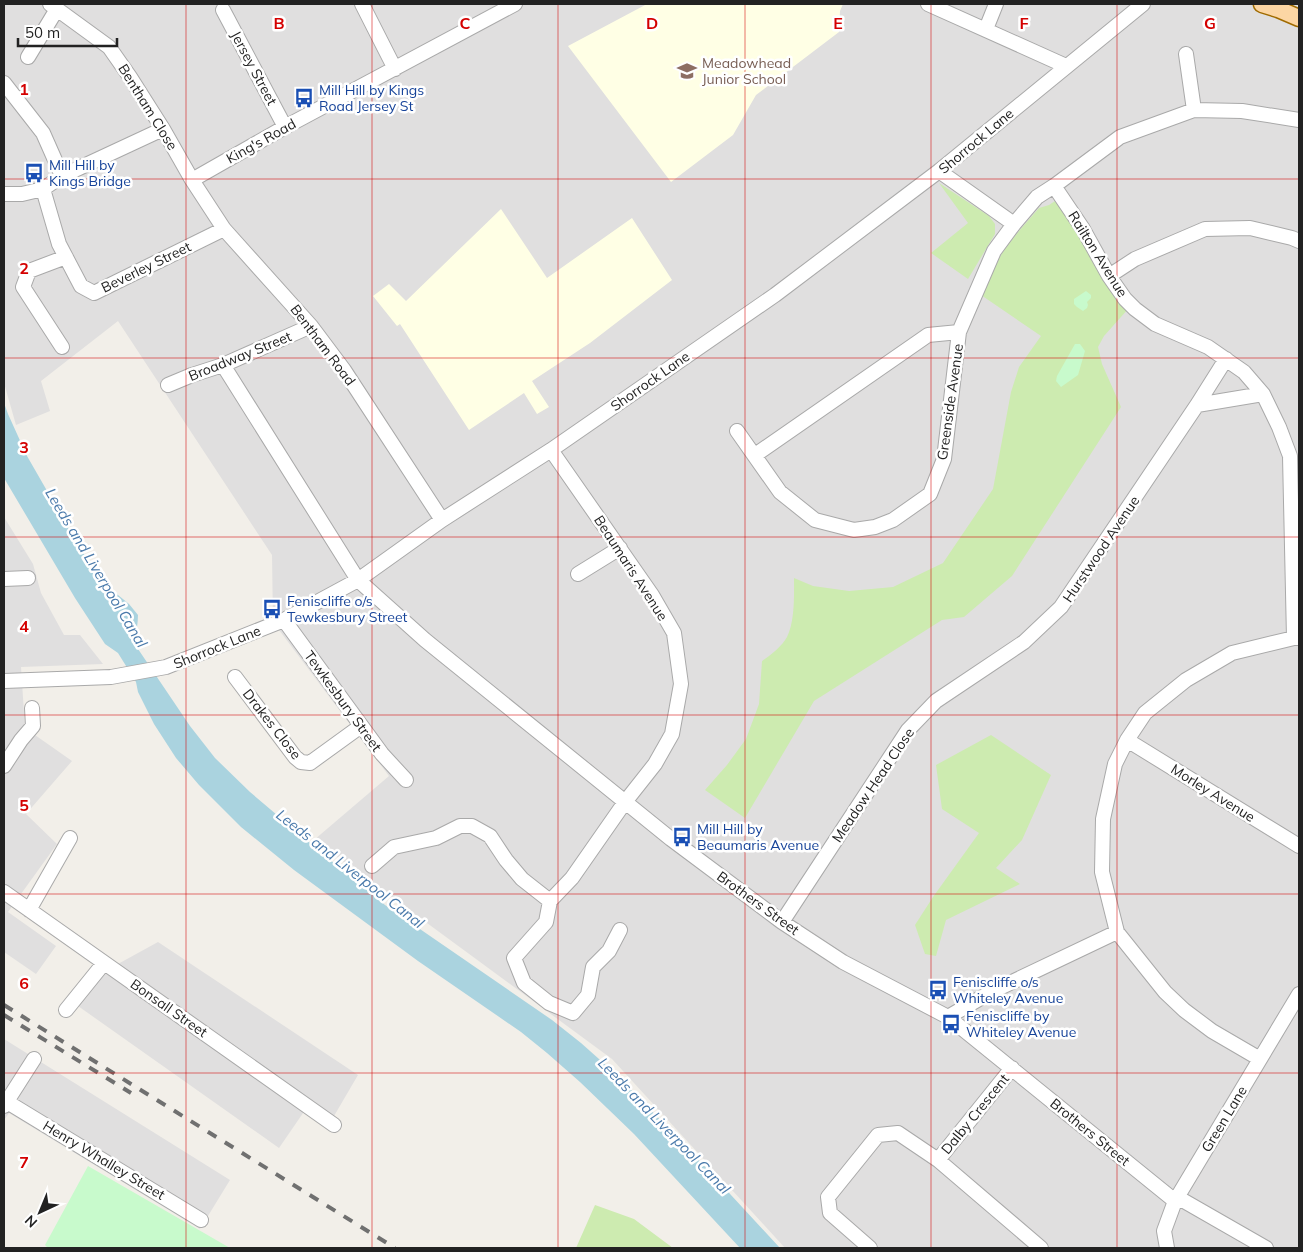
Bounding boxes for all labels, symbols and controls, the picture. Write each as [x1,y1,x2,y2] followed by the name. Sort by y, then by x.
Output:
[273,13,285,33] text: B
[460,13,471,33] text: C
[646,13,658,33] text: D
[833,13,843,33] text: E
[1019,13,1029,33] text: F
[1204,13,1216,33] text: G
[18,15,116,47] scale bar
[25,23,60,42] text: 50 m
[227,28,281,108] street label: Jersey Street
[702,54,791,88] place label: Meadowhead Junior School
[676,60,698,82] school or university icon: Meadowhead Junior School
[114,61,182,153] street label: Bentham Close
[19,79,29,99] text: 1
[319,81,424,115] place label: Mill Hill by Kings Road Jersey St
[293,87,315,109] bus stop icon: Mill Hill by Kings Road Jersey St
[935,104,1017,178] street label: Shorrock Lane
[223,114,299,168] street label: King's Road
[49,156,131,190] place label: Mill Hill by Kings Bridge
[23,162,45,184] bus stop icon: Mill Hill by Kings Bridge
[1064,208,1132,300] street label: Railton Avenue
[98,237,194,297] street label: Beverley Street
[19,258,29,278] text: 2
[287,301,359,389] street label: Bentham Road
[186,327,294,385] street label: Broadway Street
[933,343,967,461] street label: Greenside Avenue
[607,347,693,415] street label: Shorrock Lane
[19,437,29,457] text: 3
[41,485,152,651] water label: Leeds and Liverpool Canal
[1059,492,1143,606] street label: Hurstwood Avenue
[590,512,672,624] street label: Beaumaris Avenue
[287,592,408,626] place label: Feniscliffe o/s Tewkesbury Street
[261,598,283,620] bus stop icon: Feniscliffe o/s Tewkesbury Street
[19,616,29,636] text: 4
[171,621,263,673] street label: Shorrock Lane
[300,647,386,755] street label: Tewkesbury Street
[239,685,305,763] street label: Drakes Close
[828,724,918,846] street label: Meadow Head Close
[1168,760,1258,826] street label: Morley Avenue
[19,795,29,815] text: 5
[272,805,428,933] water label: Leeds and Liverpool Canal
[697,820,819,854] place label: Mill Hill by Beaumaris Avenue
[671,826,693,848] bus stop icon: Mill Hill by Beaumaris Avenue
[713,867,803,939] street label: Brothers Street
[19,973,29,993] text: 6
[953,973,1063,1007] place label: Feniscliffe o/s Whiteley Avenue
[127,975,211,1041] street label: Bonsall Street
[927,979,949,1001] bus stop icon: Feniscliffe o/s Whiteley Avenue
[966,1007,1076,1041] place label: Feniscliffe by Whiteley Avenue
[940,1013,962,1035] bus stop icon: Feniscliffe by Whiteley Avenue
[594,1053,735,1198] water label: Leeds and Liverpool Canal
[937,1070,1013,1158] street label: Dalby Crescent
[1197,1083,1251,1155] street label: Green Lane
[1046,1094,1134,1170] street label: Brothers Street
[40,1116,168,1204] street label: Henry Whalley Street
[19,1152,29,1172] text: 7
[15,1187,65,1237] north arrow
[21,1211,41,1231] text: N

